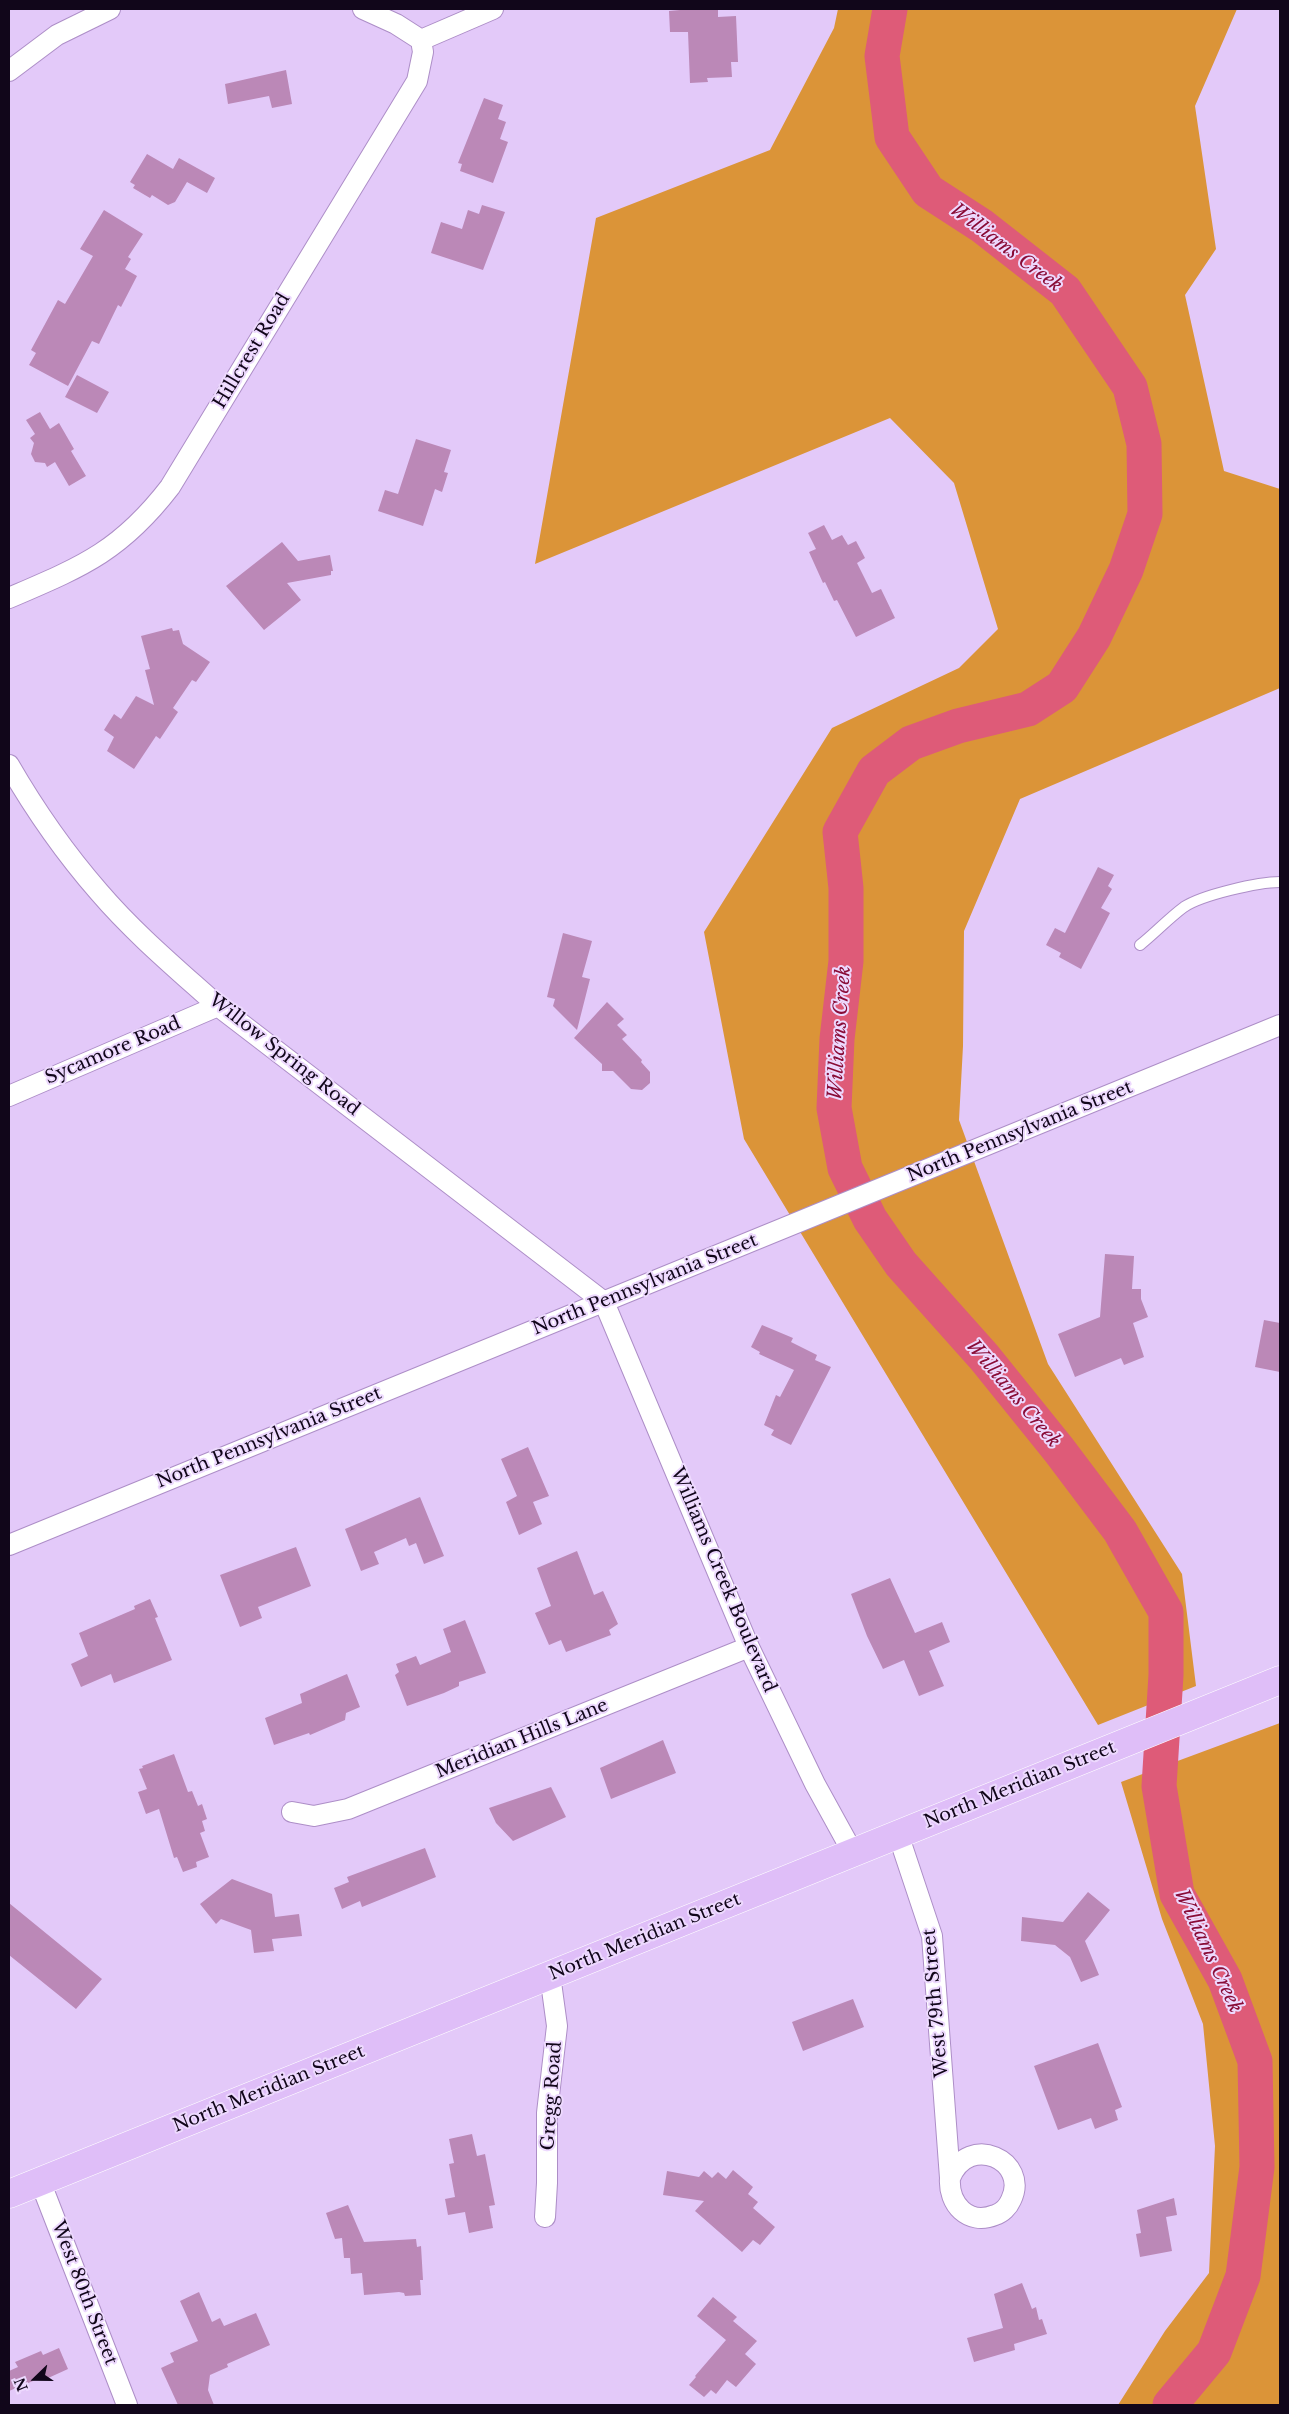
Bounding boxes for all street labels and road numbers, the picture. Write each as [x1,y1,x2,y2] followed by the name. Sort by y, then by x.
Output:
[209,289,295,413] street label: Hillcrest Road
[204,989,364,1121] street label: Willow Spring Road
[42,1013,184,1089] street label: Sycamore Road
[904,1077,1136,1187] street label: North Pennsylvania Street
[529,1230,761,1340] street label: North Pennsylvania Street
[153,1383,385,1493] street label: North Pennsylvania Street
[666,1464,780,1696] street label: Williams Creek Boulevard
[433,1695,611,1783] street label: Meridian Hills Lane
[921,1737,1119,1833] street label: North Meridian Street
[546,1889,744,1985] street label: North Meridian Street
[919,1928,953,2078] street label: West 79th Street
[170,2041,368,2137] street label: North Meridian Street
[537,2041,567,2151] street label: Gregg Road
[47,2218,121,2368] street label: West 80th Street

